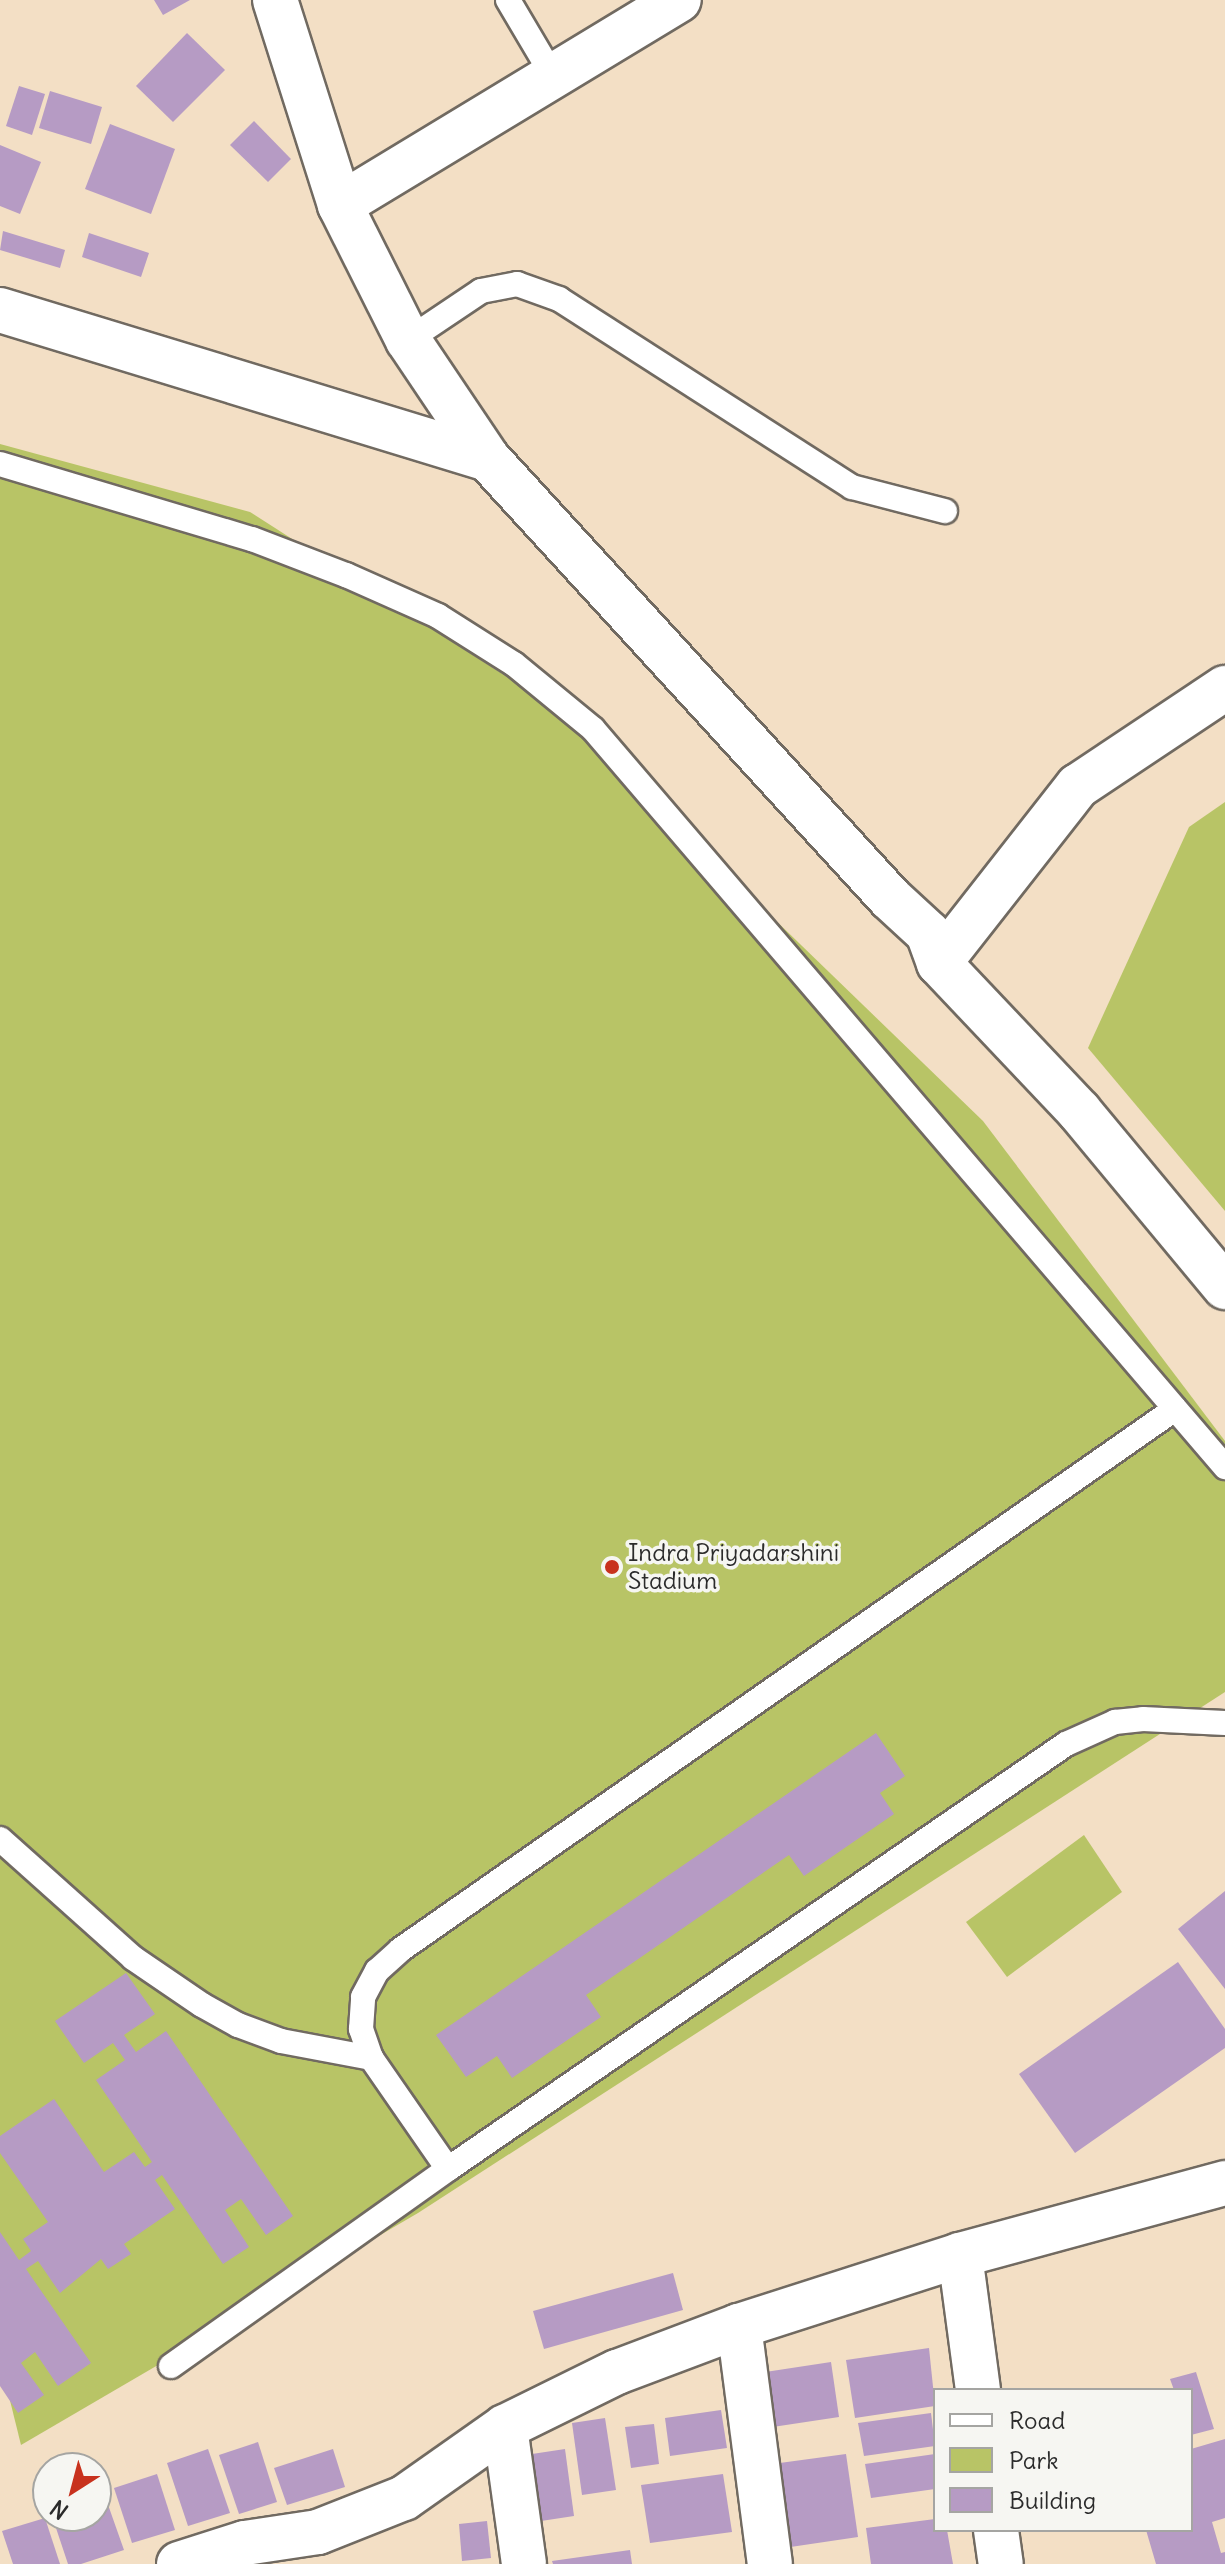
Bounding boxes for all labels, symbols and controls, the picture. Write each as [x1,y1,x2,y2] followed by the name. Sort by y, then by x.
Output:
[628,1539,839,1595] place label: Indra Priyadarshini Stadium
[603,1558,621,1576] marker: Indra Priyadarshini Stadium
[933,2388,1193,2532] legend
[1009,2405,1065,2435] text: Road
[1009,2445,1059,2475] text: Park
[32,2452,112,2532] north arrow
[1009,2485,1096,2515] text: Building
[45,2494,73,2526] text: N

